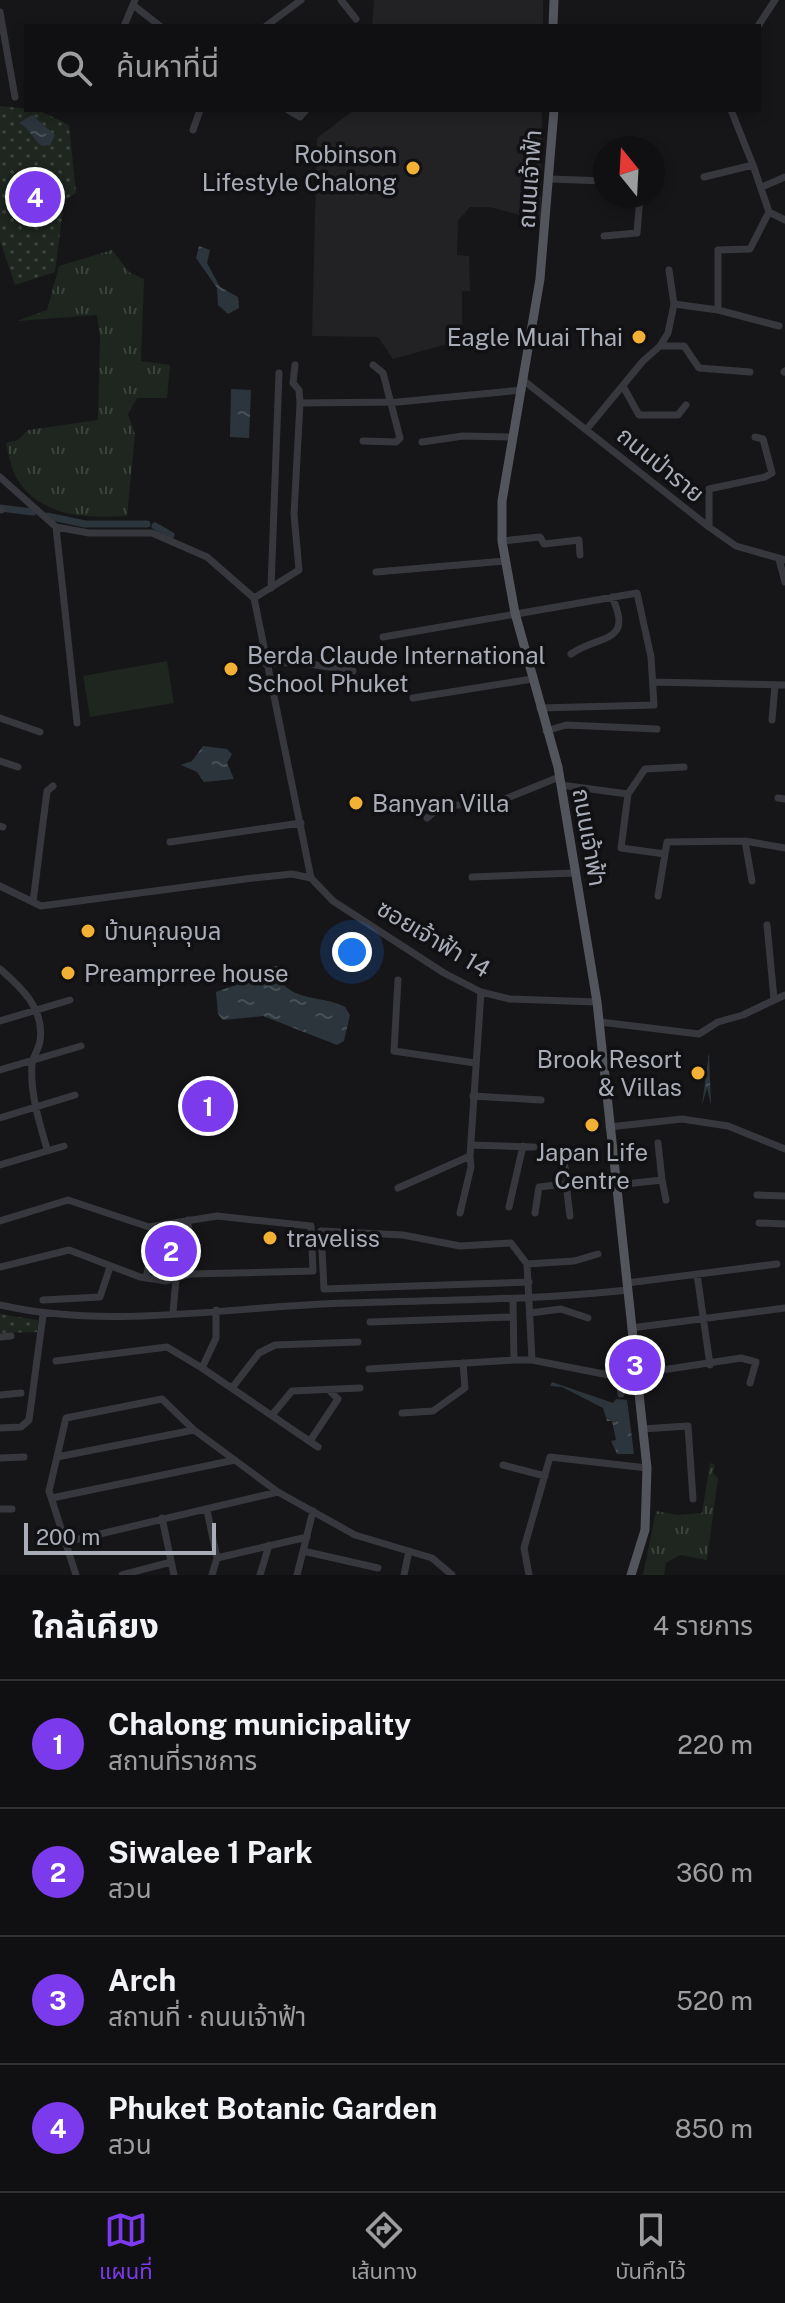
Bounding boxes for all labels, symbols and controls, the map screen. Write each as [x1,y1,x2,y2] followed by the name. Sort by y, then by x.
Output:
[24,24,761,112] search box
[52,46,96,90] icon: search
[116,48,219,84] text: ค้นหาที่นี่
[512,129,546,229] street label: ถนนเจ้าฟ้า
[593,136,665,208] north arrow
[202,140,397,196] place label: Robinson Lifestyle Chalong
[404,159,422,177] marker: Robinson Lifestyle Chalong
[9,167,61,227] pin: 4
[447,323,623,351] place label: Eagle Muai Thai
[630,328,648,346] marker: Eagle Muai Thai
[612,420,710,508] street label: ถนนป่าราย
[247,641,546,697] place label: Berda Claude International School Phuket
[222,660,240,678] marker: Berda Claude International School Phuket
[568,786,612,888] street label: ถนนเจ้าฟ้า
[372,789,509,817] place label: Banyan Villa
[347,794,365,812] marker: Banyan Villa
[372,893,496,983] street label: ซอยเจ้าฟ้า 14
[104,917,221,947] place label: บ้านคุณอุบล
[79,922,97,940] marker: บ้านคุณอุบล
[332,932,372,972] your location
[84,959,289,987] place label: Preamprree house
[59,964,77,982] marker: Preamprree house
[537,1045,682,1101] place label: Brook Resort & Villas
[689,1064,707,1082] marker: Brook Resort & Villas
[182,1076,234,1136] pin: 1
[583,1116,601,1134] marker: Japan Life Centre
[536,1138,648,1194] place label: Japan Life Centre
[145,1221,197,1281] pin: 2
[286,1224,380,1252] place label: traveliss
[261,1229,279,1247] marker: traveliss
[609,1335,661,1395] pin: 3
[24,1519,216,1555] scale bar
[36,1524,100,1550] text: 200 m
[32,1606,159,1646] text: ใกล้เคียง
[653,1610,753,1641] text: 4 รายการ
[108,1706,411,1742] text: Chalong municipality
[52,1729,64,1760] text: 1
[677,1729,753,1760] text: 220 m
[108,1745,257,1776] text: สถานที่ราชการ
[108,1834,313,1870] text: Siwalee 1 Park
[50,1857,66,1888] text: 2
[676,1857,753,1888] text: 360 m
[108,1873,152,1904] text: สวน
[108,1962,176,1998] text: Arch
[49,1985,67,2016] text: 3
[676,1985,753,2016] text: 520 m
[108,2001,306,2032] text: สถานที่ · ถนนเจ้าฟ้า
[108,2090,437,2126] text: Phuket Botanic Garden
[49,2113,67,2144] text: 4
[675,2113,753,2144] text: 850 m
[108,2129,152,2160] text: สวน
[99,2208,153,2289] tab: แผนที่
[351,2208,417,2289] tab: เส้นทาง
[615,2208,686,2289] tab: บันทึกไว้

